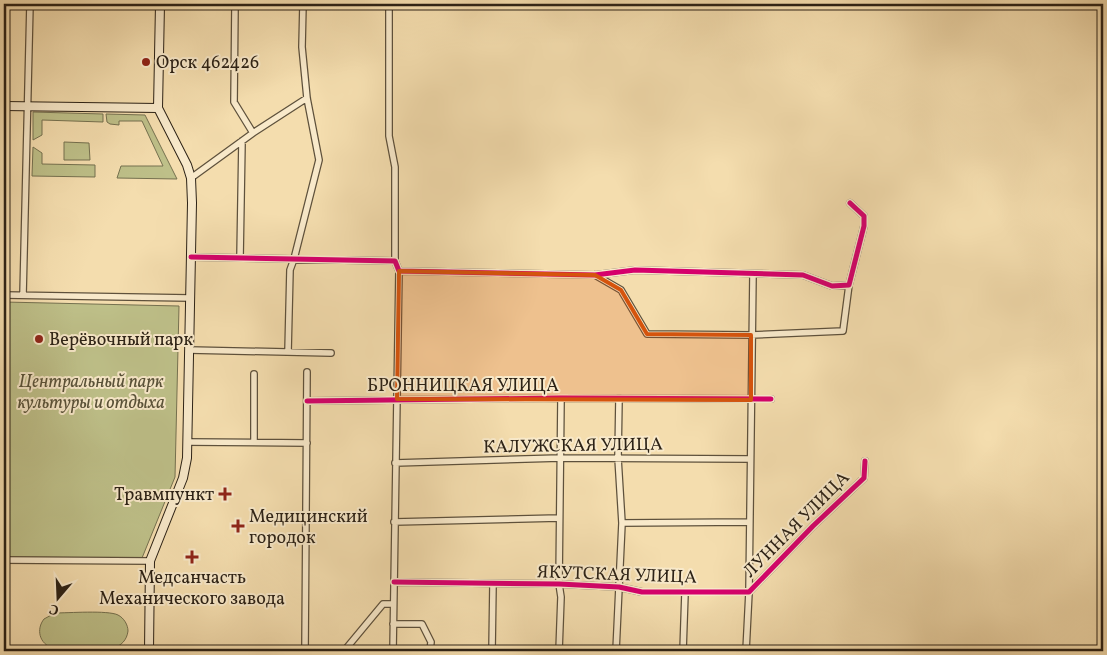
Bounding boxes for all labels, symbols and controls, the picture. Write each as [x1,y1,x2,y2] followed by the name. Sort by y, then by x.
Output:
[156,51,259,76] place label: Орск 462426
[140,56,152,68] marker: Орск 462426
[49,328,193,353] place label: Верёвочный парк
[33,333,45,345] marker: Верёвочный парк
[17,370,165,416] park label: Центральный парк культуры и отдыха
[367,374,559,399] street label: БРОННИЦКАЯ УЛИЦА
[483,432,663,461] street label: КАЛУЖСКАЯ УЛИЦА
[738,466,856,584] street label: ЛУННАЯ УЛИЦА
[114,483,214,508] place label: Травмпункт
[218,487,232,501] marker: Травмпункт
[249,505,368,551] place label: Медицинский городок
[231,519,245,533] marker: Медицинский городок
[185,550,199,564] marker: Медсанчасть Механического завода
[537,560,698,591] street label: ЯКУТСКАЯ УЛИЦА
[99,566,285,612] place label: Медсанчасть Механического завода
[32,572,82,622] north arrow
[47,598,62,619] text: С

